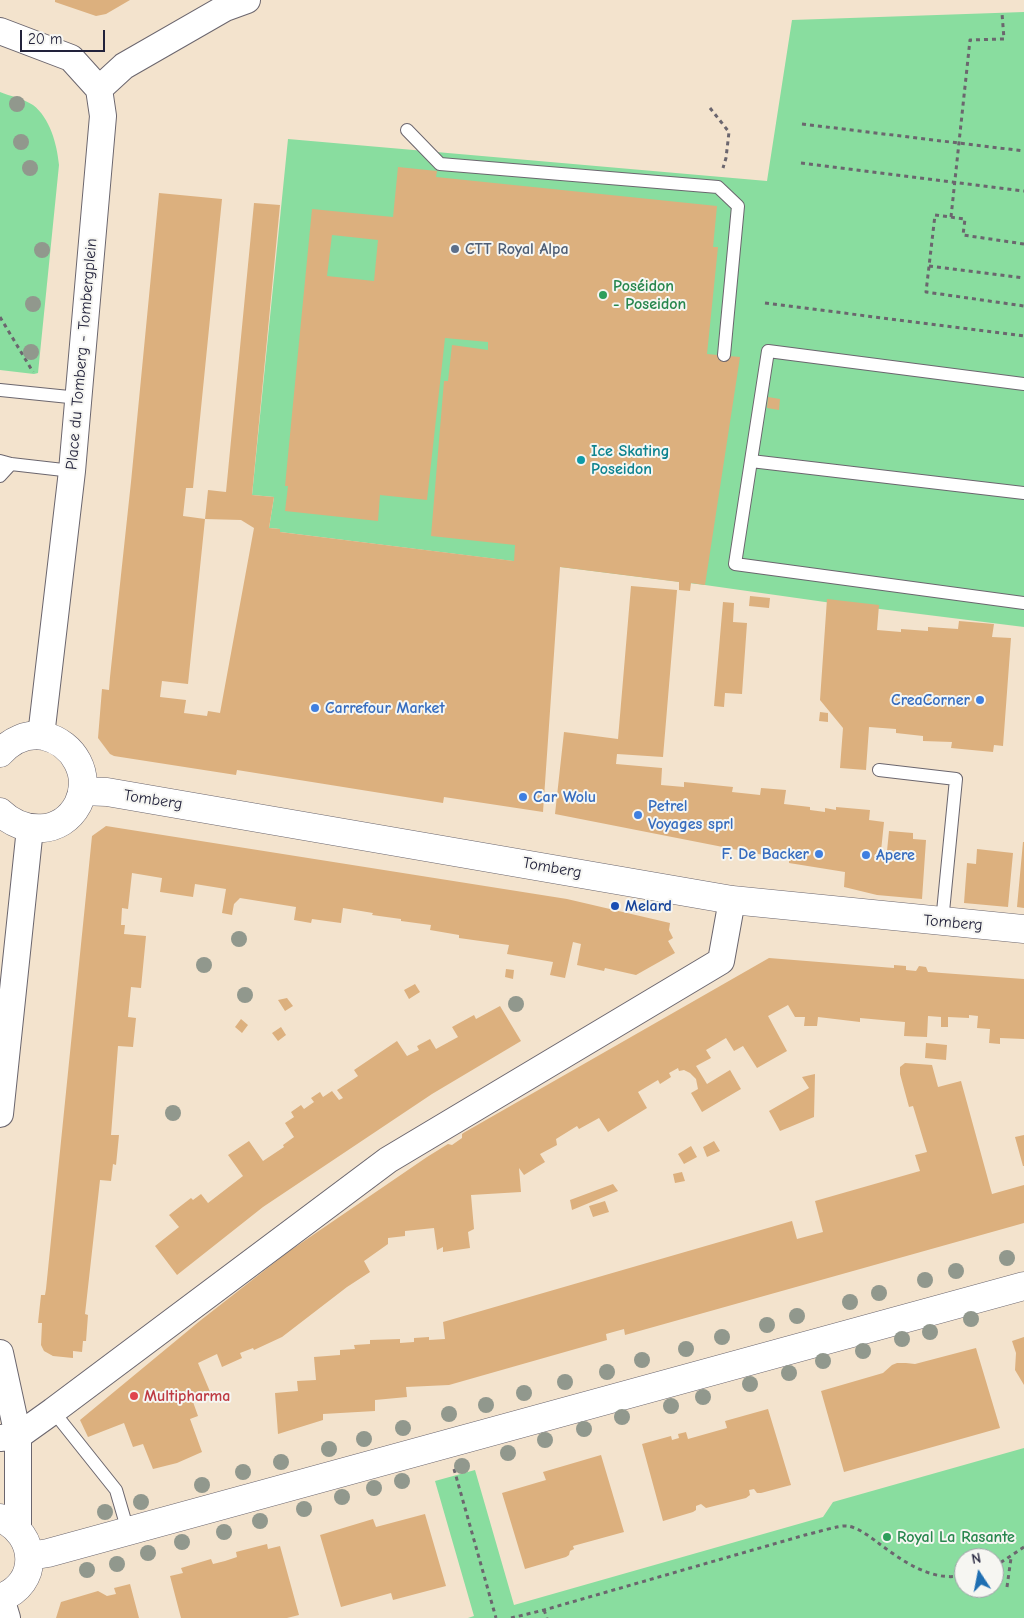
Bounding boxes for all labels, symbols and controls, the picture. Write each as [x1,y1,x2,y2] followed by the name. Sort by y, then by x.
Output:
[22,20,108,52] scale bar
[28,30,62,48] text: 20 m
[62,237,102,471] street label: Place du Tomberg - Tombergplein
[465,239,569,259] place label: CTT Royal Alpa
[449,243,461,255] marker: CTT Royal Alpa
[613,276,686,314] place label: Poséidon - Poseidon
[597,289,609,301] marker: Poséidon - Poseidon
[591,441,670,479] place label: Ice Skating Poseidon
[575,454,587,466] marker: Ice Skating Poseidon
[891,690,970,710] place label: CreaCorner
[974,694,986,706] marker: CreaCorner
[325,698,445,718] place label: Carrefour Market
[309,702,321,714] marker: Carrefour Market
[122,786,184,814] street label: Tomberg
[533,787,596,807] place label: Car Wolu
[517,791,529,803] marker: Car Wolu
[648,796,733,834] place label: Petrel Voyages sprl
[632,809,644,821] marker: Petrel Voyages sprl
[721,844,809,864] place label: F. De Backer
[876,845,915,865] place label: Apere
[813,848,825,860] marker: F. De Backer
[860,849,872,861] marker: Apere
[521,853,583,883] street label: Tomberg
[625,896,672,916] place label: Melard
[609,900,621,912] marker: Melard
[923,911,983,935] street label: Tomberg
[144,1386,230,1406] place label: Multipharma
[128,1390,140,1402] marker: Multipharma
[897,1527,1015,1547] place label: Royal La Rasante
[881,1531,893,1543] marker: Royal La Rasante
[954,1548,1004,1598] north arrow
[970,1550,982,1568] text: N

